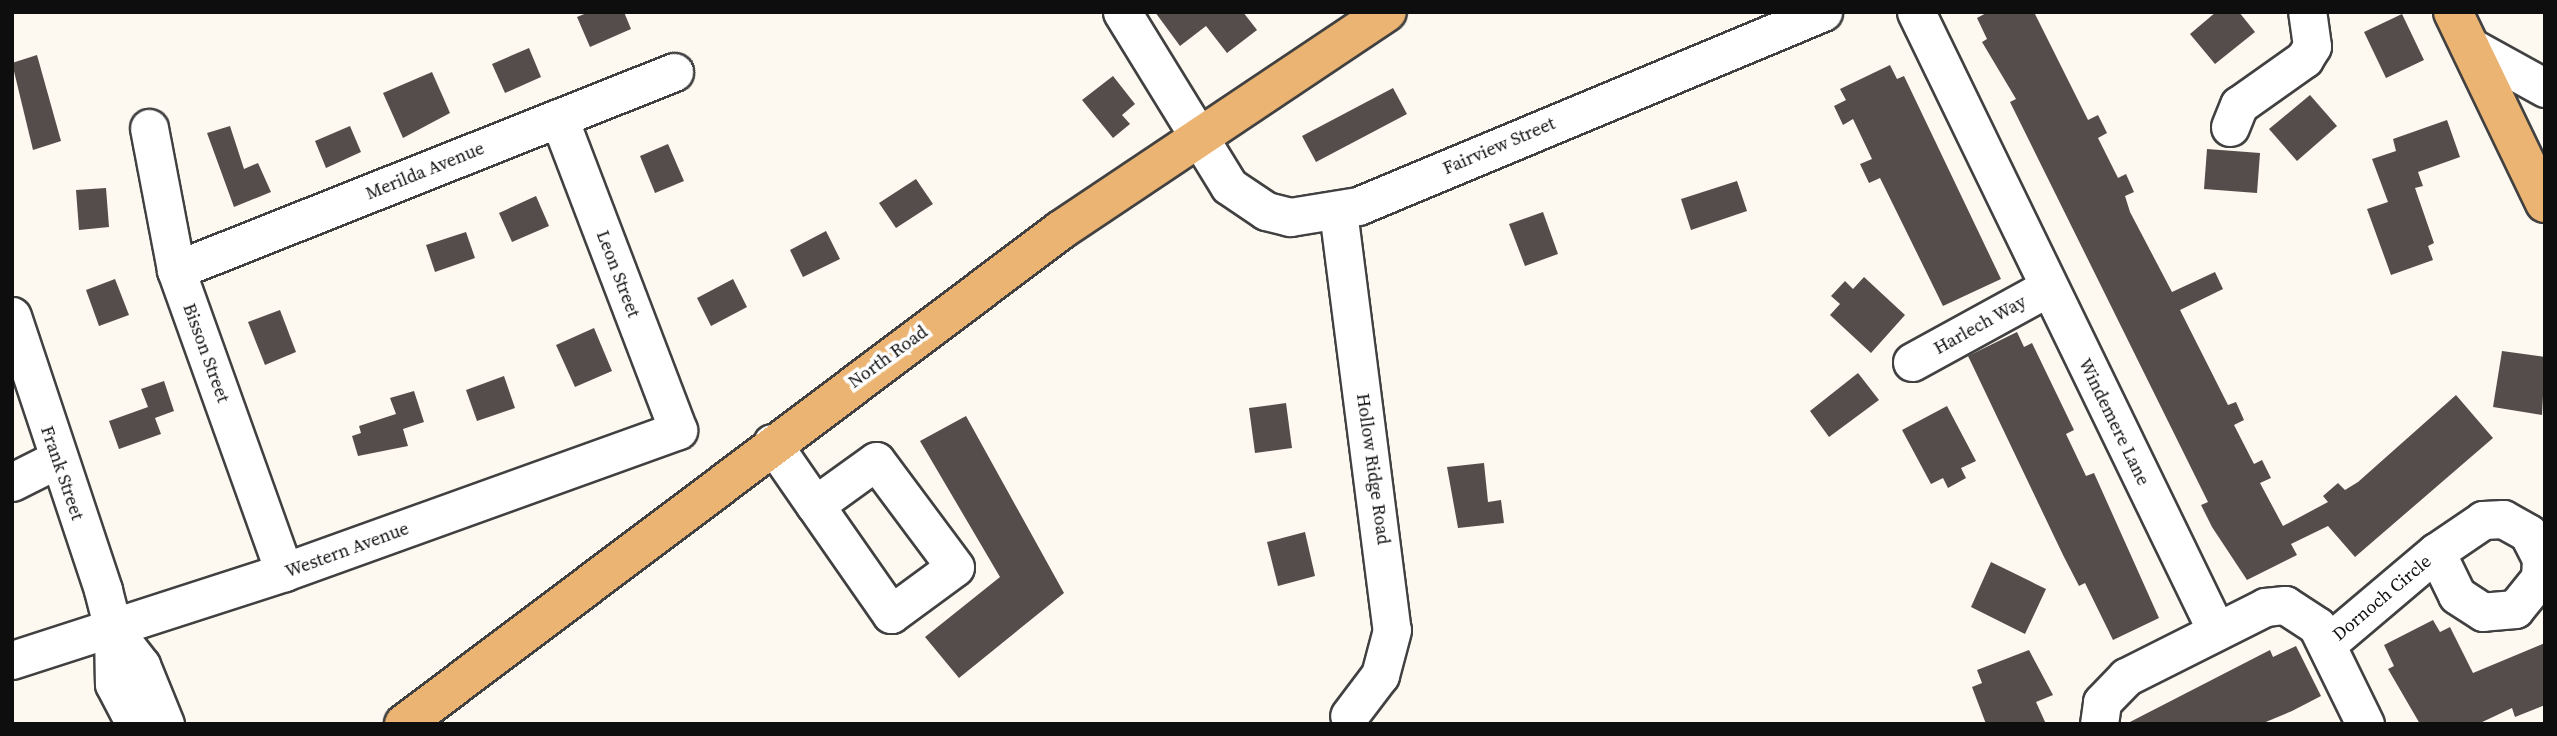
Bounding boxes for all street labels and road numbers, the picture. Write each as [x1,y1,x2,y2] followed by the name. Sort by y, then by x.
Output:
[1440,113,1558,179] street label: Fairview Street
[363,137,487,205] street label: Merilda Avenue
[592,227,644,321] street label: Leon Street
[1930,291,2030,359] street label: Harlech Way
[178,301,234,405] street label: Bisson Street
[844,321,932,393] street label: North Road
[2074,355,2154,489] street label: Windemere Lane
[1352,392,1394,546] street label: Hollow Ridge Road
[36,423,88,523] street label: Frank Street
[282,518,412,582] street label: Western Avenue
[2328,551,2436,645] street label: Dornoch Circle

